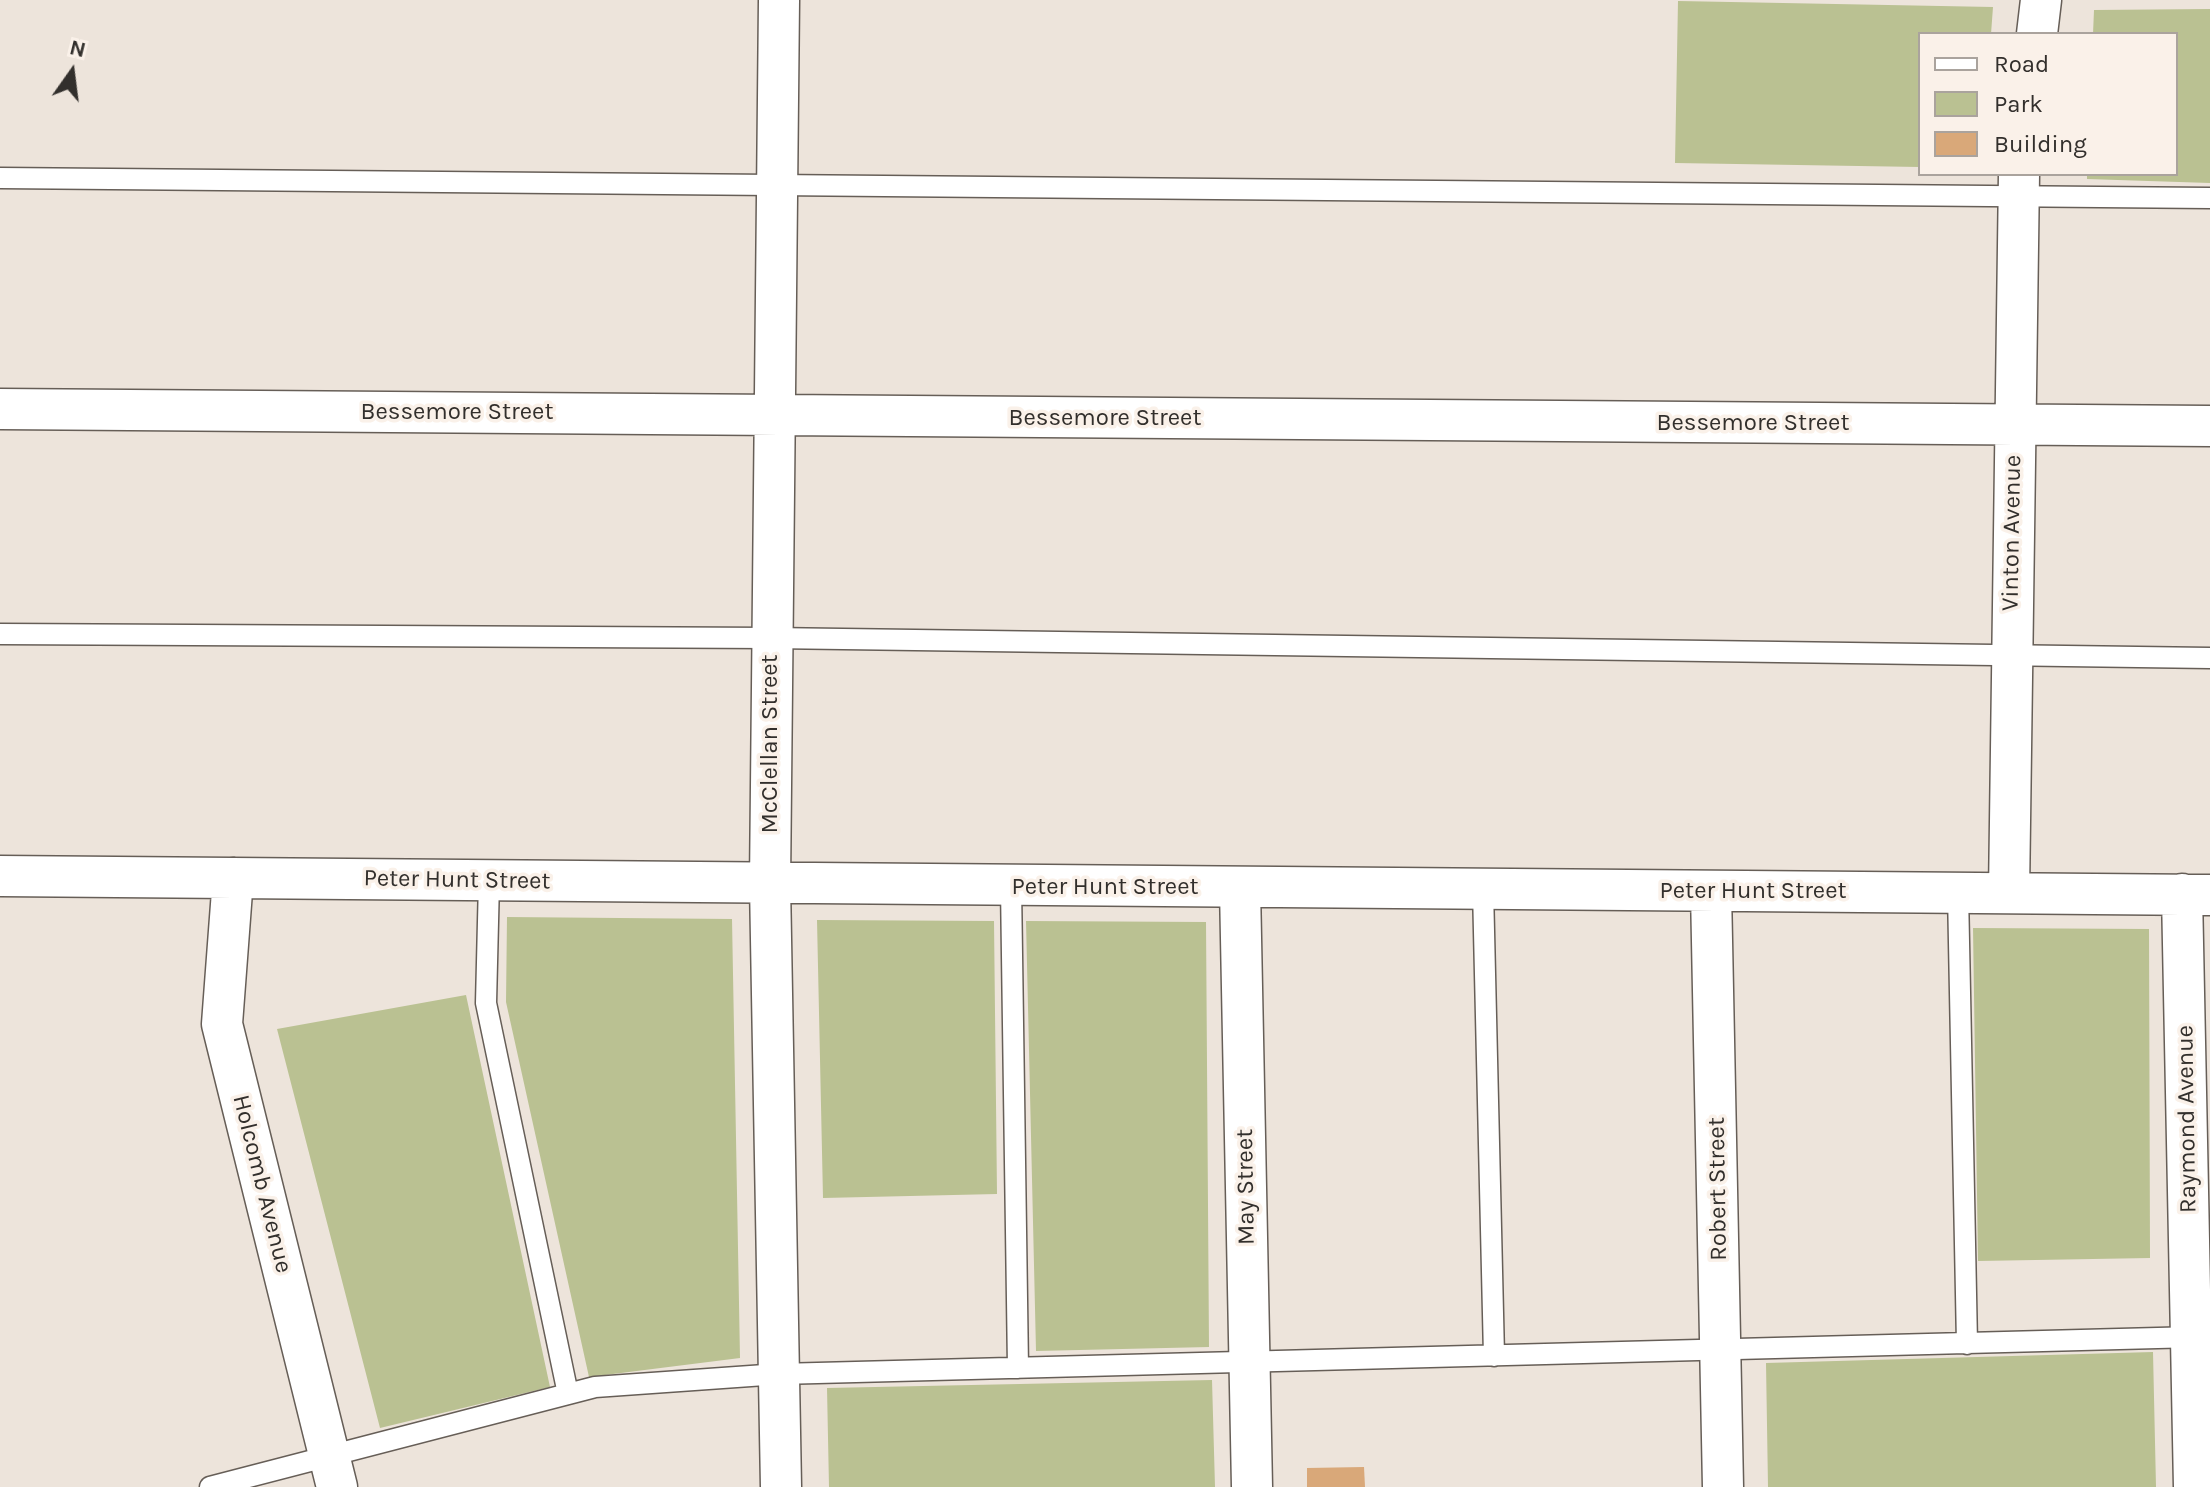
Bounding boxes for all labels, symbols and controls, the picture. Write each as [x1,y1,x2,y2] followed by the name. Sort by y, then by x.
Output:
[32,32,112,112] north arrow
[1918,32,2178,176] legend
[67,34,89,63] text: N
[1994,50,2049,78] text: Road
[1994,90,2043,118] text: Park
[1994,130,2087,158] text: Building
[361,398,553,426] street label: Bessemore Street
[1009,404,1201,432] street label: Bessemore Street
[1657,409,1849,437] street label: Bessemore Street
[1996,455,2028,611] street label: Vinton Avenue
[756,654,784,834] street label: McClellan Street
[363,864,551,896] street label: Peter Hunt Street
[1012,873,1198,901] street label: Peter Hunt Street
[1660,877,1846,905] street label: Peter Hunt Street
[2171,1025,2203,1213] street label: Raymond Avenue
[226,1092,298,1276] street label: Holcomb Avenue
[1702,1117,1734,1261] street label: Robert Street
[1231,1129,1261,1245] street label: May Street

